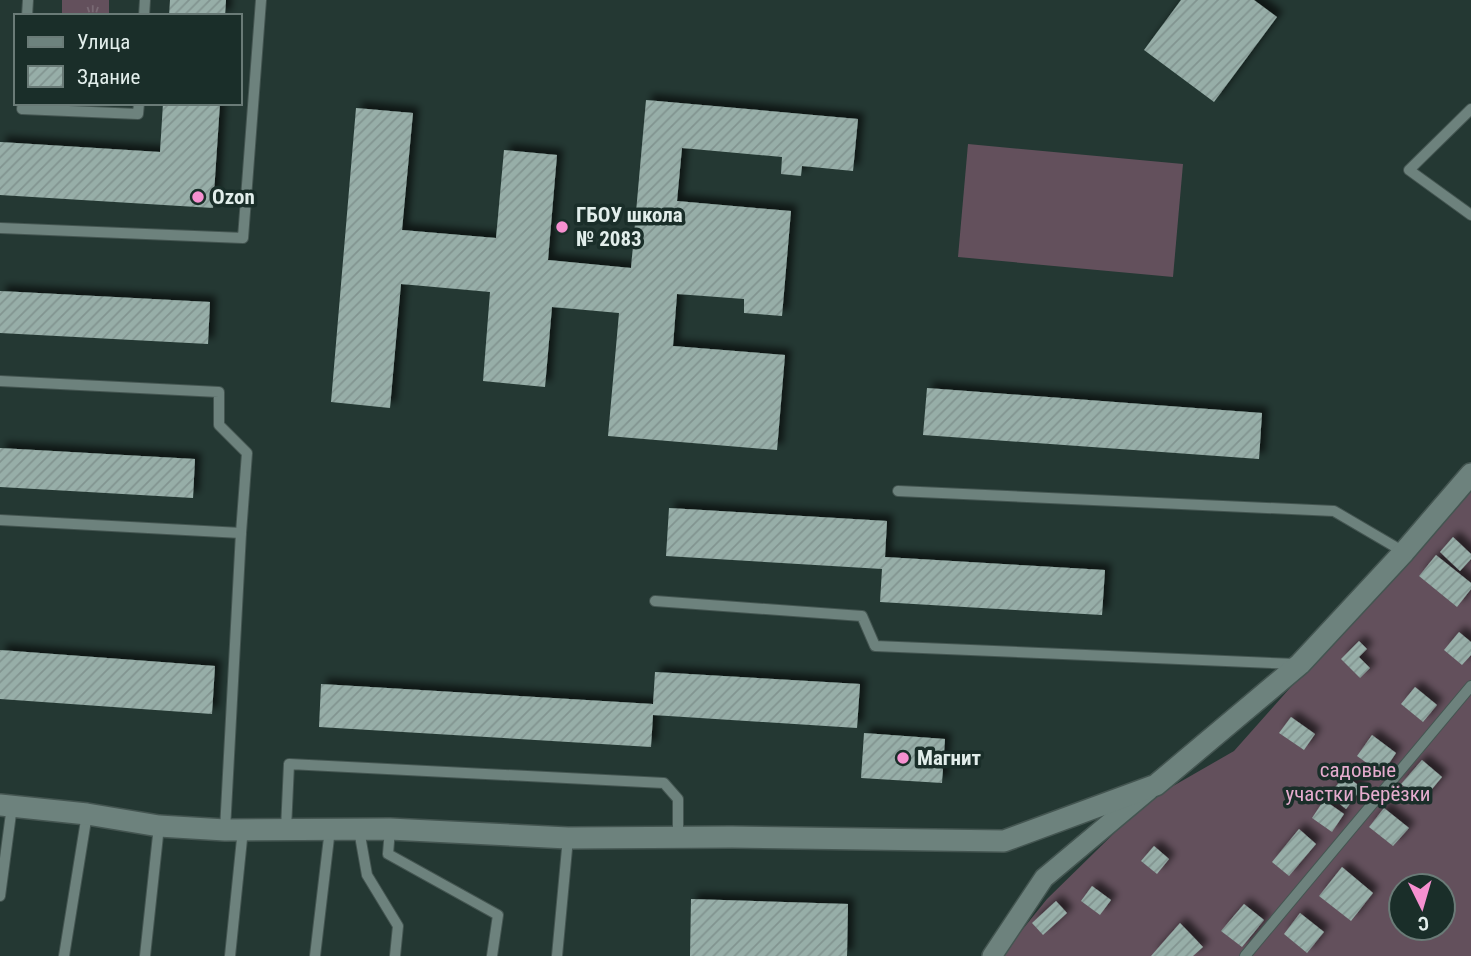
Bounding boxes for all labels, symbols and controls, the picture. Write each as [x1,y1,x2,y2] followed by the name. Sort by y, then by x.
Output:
[14,14,242,105] legend
[77,30,130,54] text: Улица
[77,65,141,89] text: Здание
[212,185,255,209] place label: Ozon
[190,189,206,205] marker: Ozon
[576,203,683,251] place label: ГБОУ школа № 2083
[554,219,570,235] marker: ГБОУ школа № 2083
[917,746,982,770] place label: Магнит
[895,750,911,766] marker: Магнит
[1286,758,1430,806] park label: садовые участки Берёзки
[1387,872,1457,942] north arrow
[1417,912,1430,935] text: С

